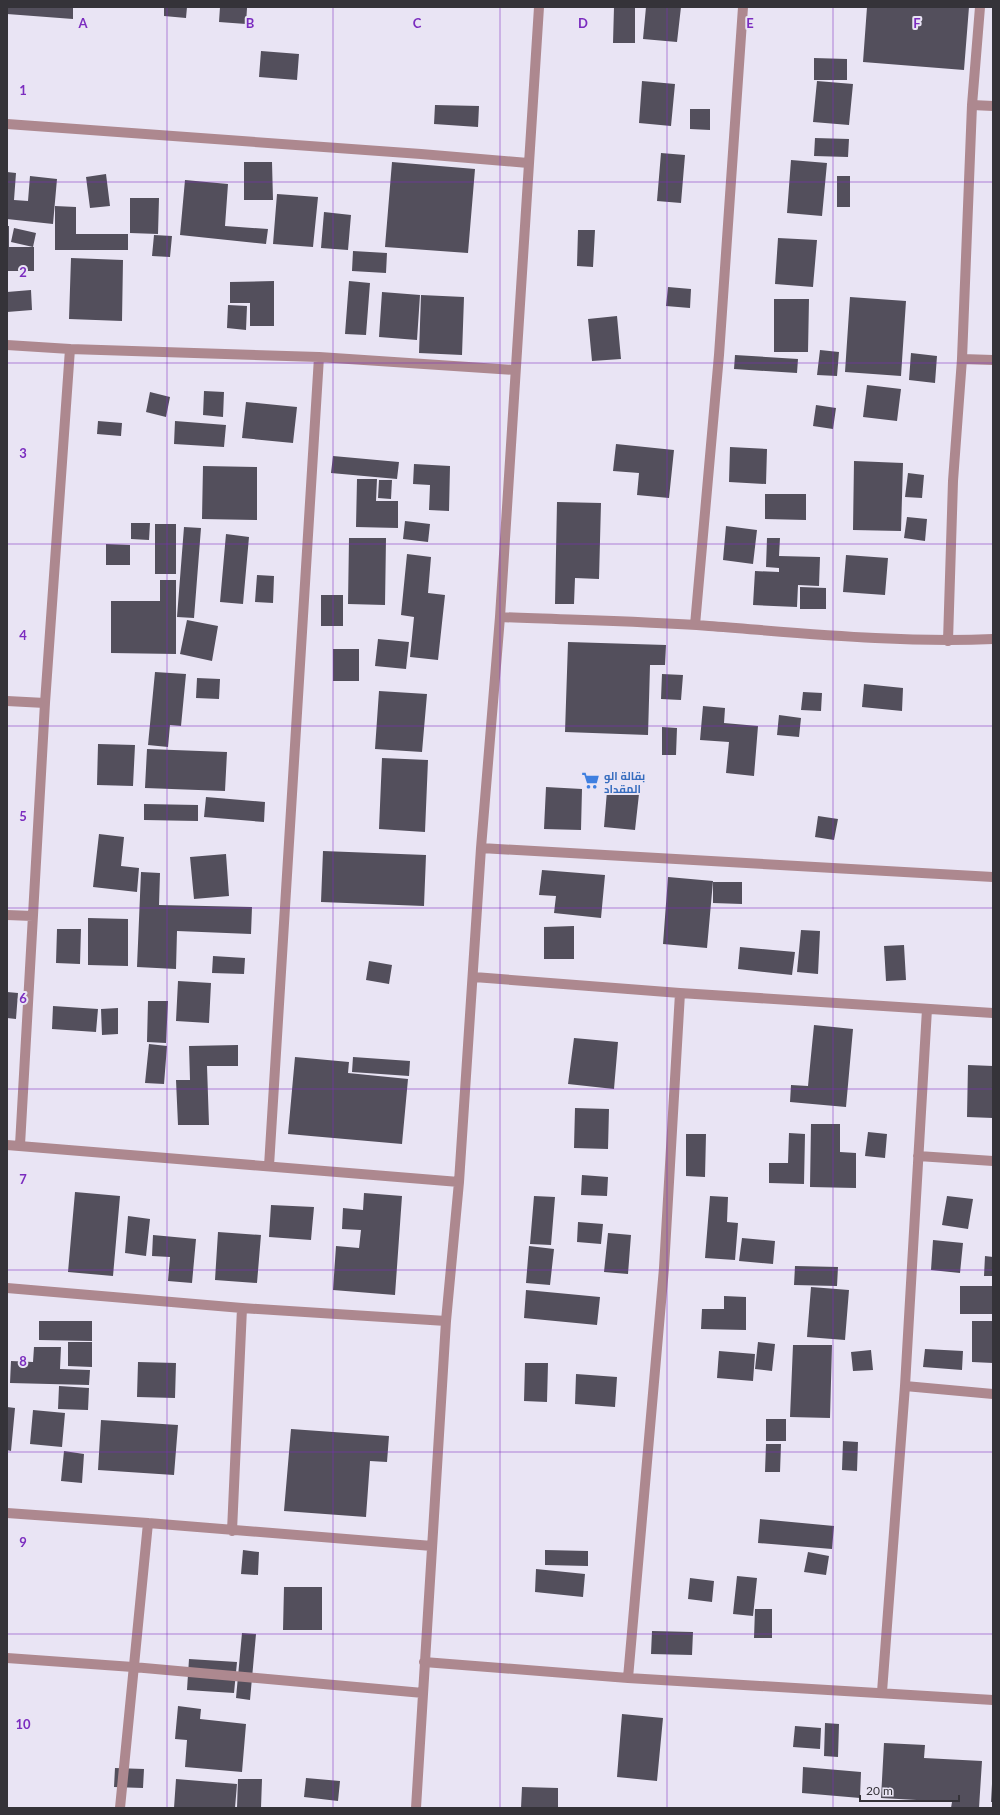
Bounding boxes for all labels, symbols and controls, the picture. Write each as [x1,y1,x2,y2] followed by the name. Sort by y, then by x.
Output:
[77,15,88,31] text: A
[246,15,255,31] text: B
[413,15,422,31] text: C
[578,15,588,31] text: D
[746,15,754,31] text: E
[913,15,921,31] text: F
[19,82,27,98] text: 1
[19,264,27,280] text: 2
[19,445,27,461] text: 3
[19,627,27,643] text: 4
[604,769,645,795] place label: بقالة الو المقداد
[581,771,601,791] supermarket icon: بقالة الو المقداد
[19,808,27,824] text: 5
[19,990,27,1006] text: 6
[19,1171,27,1187] text: 7
[19,1353,27,1369] text: 8
[19,1534,27,1550] text: 9
[15,1716,31,1732] text: 10
[860,1777,959,1803] scale bar
[866,1783,893,1798] text: 20 m

